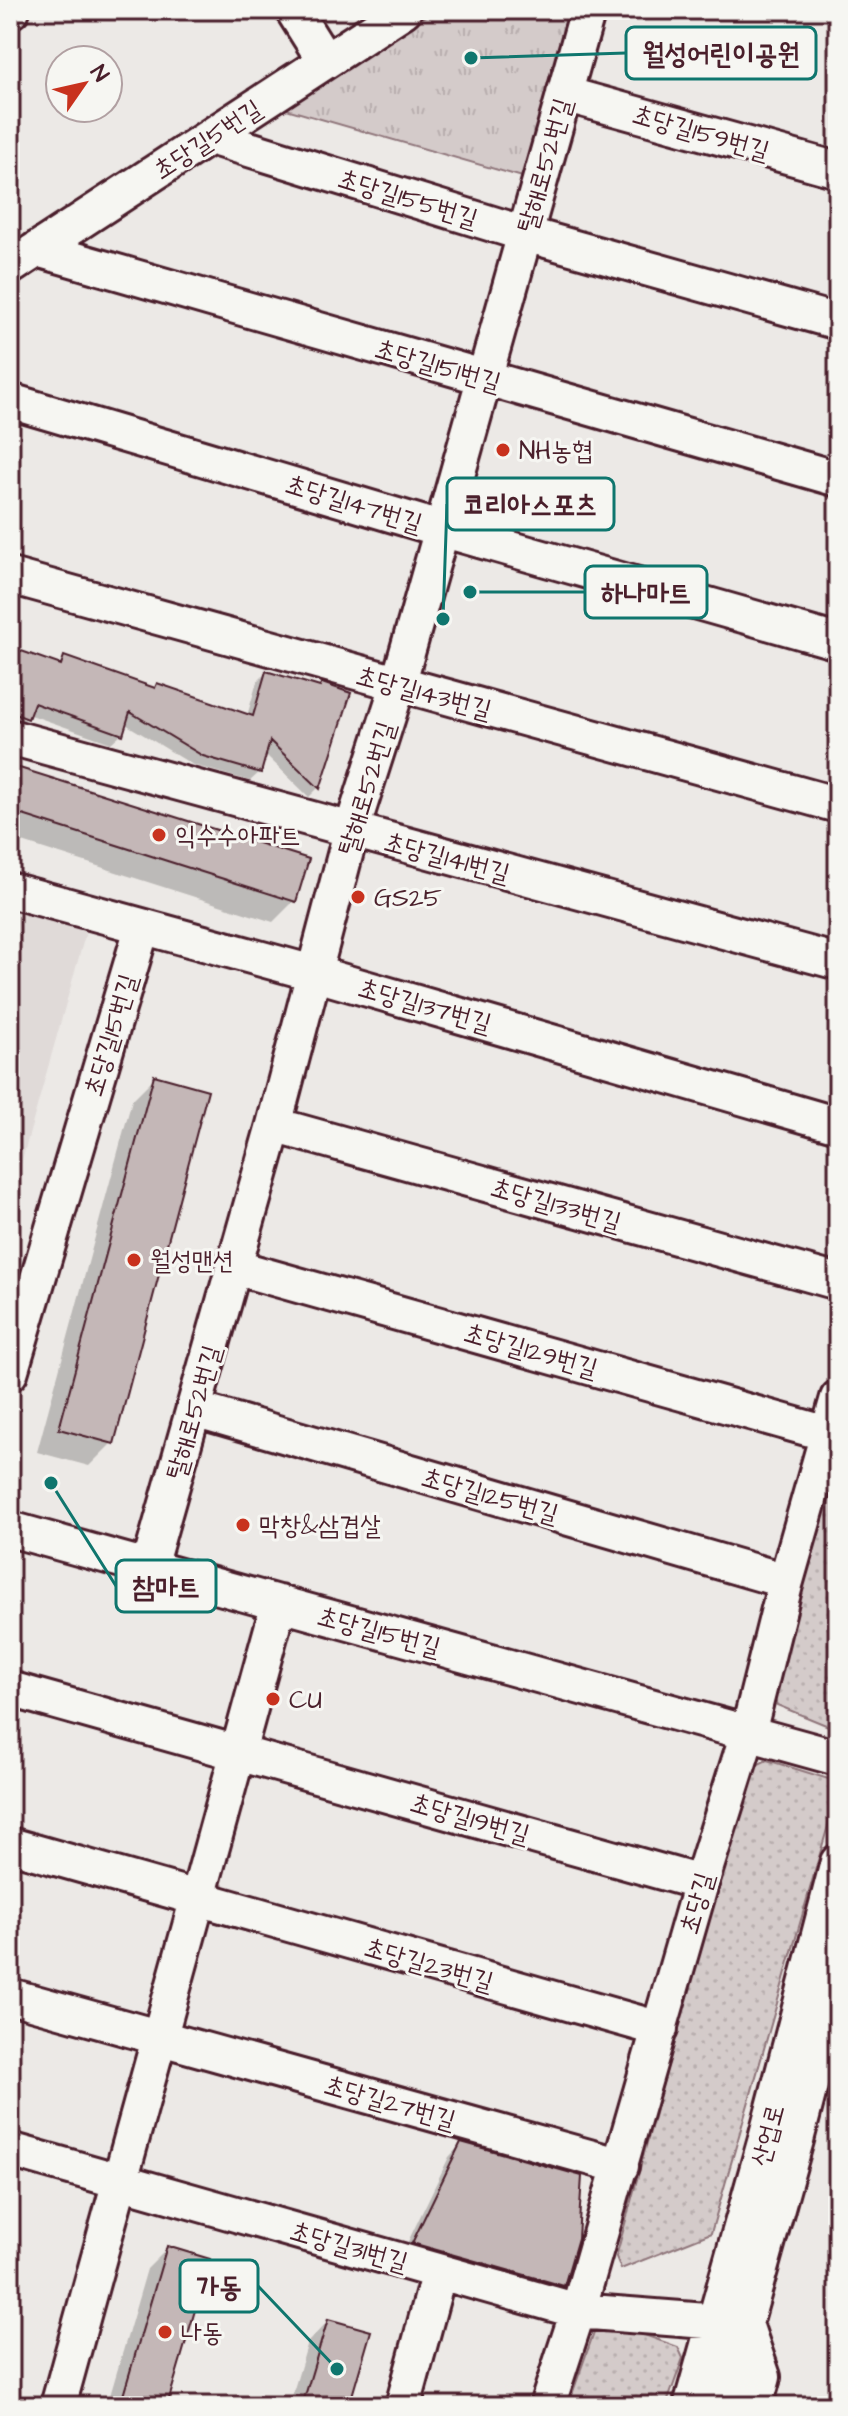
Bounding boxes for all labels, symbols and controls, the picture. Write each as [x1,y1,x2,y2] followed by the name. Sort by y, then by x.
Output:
[626,27,816,79] callout: 월성어린이공원
[642,35,800,74] text: 월성어린이공원
[44,44,124,124] north arrow
[83,59,116,88] text: N
[146,91,269,188] street label: 초당길5번길
[509,94,581,237] street label: 탈해로52번길
[628,96,774,170] street label: 초당길159번길
[333,161,482,237] street label: 초당길155번길
[370,331,505,401] street label: 초당길151번길
[519,433,593,469] place label: NH농협
[494,441,512,459] marker: NH농협
[281,466,427,542] street label: 초당길147번길
[447,478,614,530] callout: 코리아스포츠
[462,486,598,525] text: 코리아스포츠
[585,566,707,618] callout: 하나마트
[601,574,691,613] text: 하나마트
[352,658,496,728] street label: 초당길143번길
[330,717,404,859] street label: 탈해로52번길
[175,818,301,854] place label: 익수수아파트
[380,824,514,892] street label: 초당길141번길
[150,826,168,844] marker: 익수수아파트
[374,880,442,916] place label: GS25
[349,888,367,906] marker: GS25
[75,970,147,1101] street label: 초당길15번길
[354,970,496,1042] street label: 초당길137번길
[486,1169,625,1241] street label: 초당길133번길
[150,1243,234,1279] place label: 월성맨션
[125,1251,143,1269] marker: 월성맨션
[460,1315,602,1387] street label: 초당길129번길
[158,1341,230,1484] street label: 탈해로52번길
[417,1459,563,1533] street label: 초당길125번길
[259,1508,381,1544] place label: 막창&삼겹살
[234,1516,252,1534] marker: 막창&삼겹살
[116,1560,216,1612] callout: 참마트
[132,1568,200,1607] text: 참마트
[313,1598,444,1666] street label: 초당길15번길
[289,1682,322,1718] place label: CU
[264,1690,282,1708] marker: CU
[406,1785,534,1853] street label: 초당길19번길
[671,1868,723,1938] street label: 초당길
[360,1929,498,2001] street label: 초당길23번길
[320,2067,460,2139] street label: 초당길27번길
[742,2100,793,2170] street label: 산업로
[286,2213,412,2281] street label: 초당길31번길
[180,2260,258,2312] callout: 가동
[196,2268,242,2307] text: 가동
[181,2315,223,2351] place label: 나동
[156,2323,174,2341] marker: 나동

